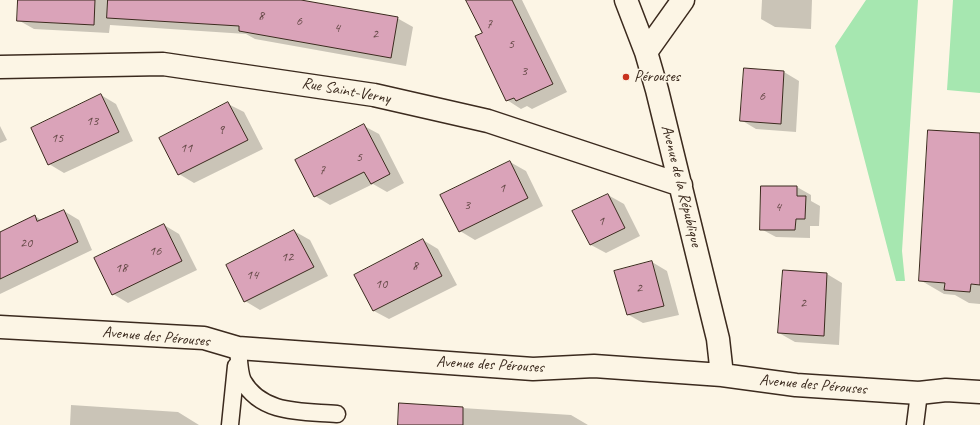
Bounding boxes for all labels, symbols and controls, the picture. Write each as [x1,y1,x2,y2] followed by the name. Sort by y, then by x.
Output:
[258,8,264,24] house number: 8
[296,13,302,29] house number: 6
[486,16,492,32] house number: 7
[334,20,340,36] house number: 4
[372,26,378,42] house number: 2
[508,36,514,52] house number: 5
[521,63,527,79] house number: 3
[634,67,680,87] place label: Pérouses
[621,72,631,82] marker: Pérouses
[300,74,392,108] street label: Rue Saint-Verny
[759,88,765,104] house number: 6
[86,113,98,129] house number: 13
[218,122,224,138] house number: 9
[657,123,705,249] street label: Avenue de la République
[51,130,63,146] house number: 15
[180,140,192,156] house number: 11
[356,149,362,165] house number: 5
[319,162,325,178] house number: 7
[499,180,505,196] house number: 1
[464,197,470,213] house number: 3
[775,199,781,215] house number: 4
[598,213,604,229] house number: 1
[20,235,32,251] house number: 20
[149,243,161,259] house number: 16
[281,249,293,265] house number: 12
[412,258,418,274] house number: 8
[115,260,127,276] house number: 18
[246,267,258,283] house number: 14
[375,276,387,292] house number: 10
[636,280,642,296] house number: 2
[800,295,806,311] house number: 2
[102,323,210,351] street label: Avenue des Pérouses
[436,353,544,377] street label: Avenue des Pérouses
[759,371,867,399] street label: Avenue des Pérouses

